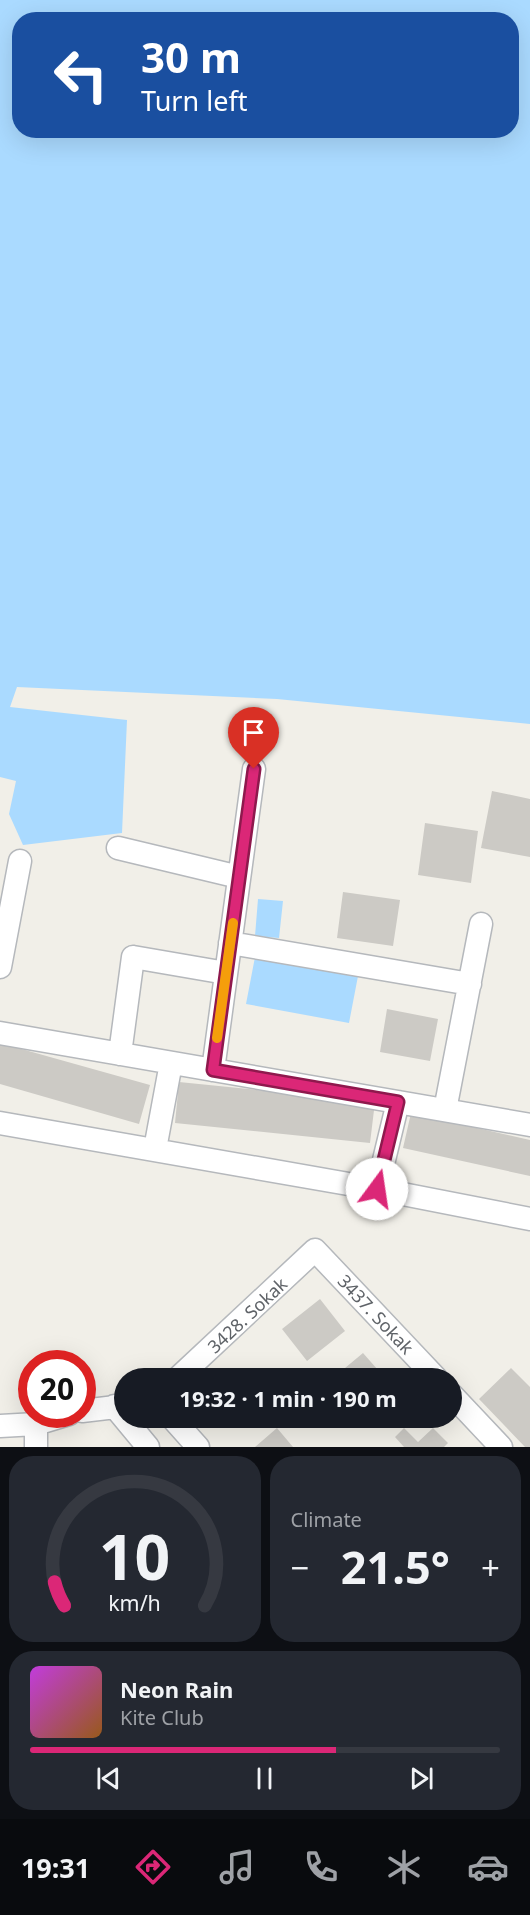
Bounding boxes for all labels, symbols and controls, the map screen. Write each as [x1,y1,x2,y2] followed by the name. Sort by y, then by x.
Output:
[141,28,241,85] text: 30 m
[42,36,120,114] icon: left
[141,82,247,119] text: Turn left
[228,707,279,769] pin
[237,716,270,749] icon: arrive
[345,1157,409,1221] position arrow
[333,1269,419,1359] street label: 3437. Sokak
[202,1272,292,1358] street label: 3428. Sokak
[18,1350,96,1428] speed limit sign: 20
[179,1383,397,1413] text: 19:32 · 1 min · 190 m
[291,1506,362,1533] text: Climate
[99,1513,170,1598] text: 10
[341,1536,450,1597] text: 21.5°
[291,1545,309,1590] text: −
[481,1545,500,1590] text: +
[108,1588,161,1617] text: km/h
[120,1674,233,1704] text: Neon Rain
[120,1704,204,1731] text: Kite Club
[92,1762,125,1795] icon: previous
[248,1762,281,1795] icon: pause
[405,1762,438,1795] icon: next
[132,1846,174,1888] icon: directions
[216,1846,258,1888] icon: music
[300,1846,342,1888] icon: phone
[383,1846,425,1888] icon: climate
[467,1846,509,1888] icon: car
[21,1849,90,1886] text: 19:31

